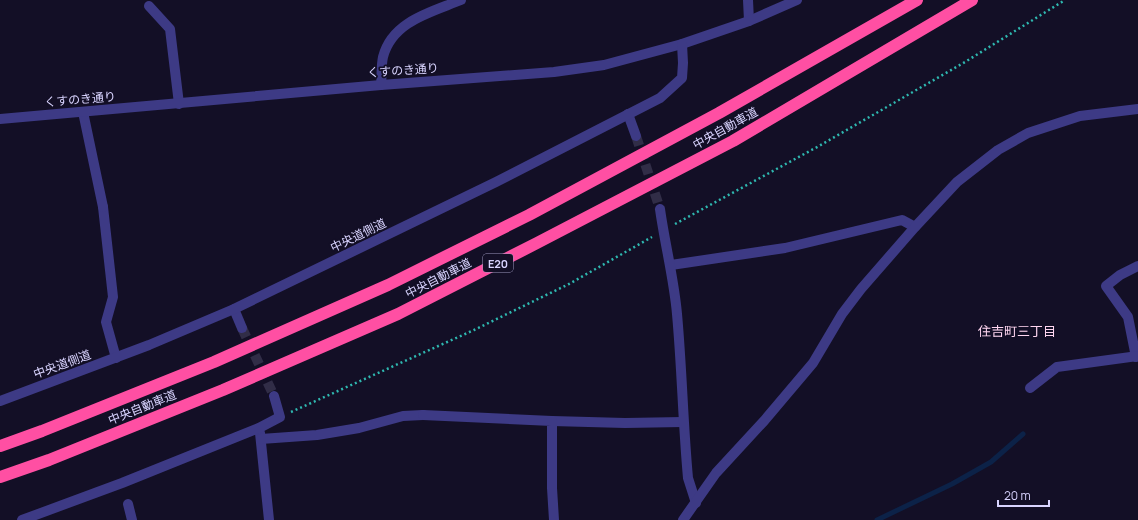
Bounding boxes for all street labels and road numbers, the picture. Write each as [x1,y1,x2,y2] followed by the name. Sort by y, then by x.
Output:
[367,59,439,81] street label: くすのき通り
[44,87,116,111] street label: くすのき通り
[689,103,761,153] street label: 中央自動車道
[327,214,389,256] street label: 中央道側道
[402,254,474,302] street label: 中央自動車道
[483,254,513,272] road number: E20
[31,346,93,382] street label: 中央道側道
[105,386,179,428] street label: 中央自動車道

